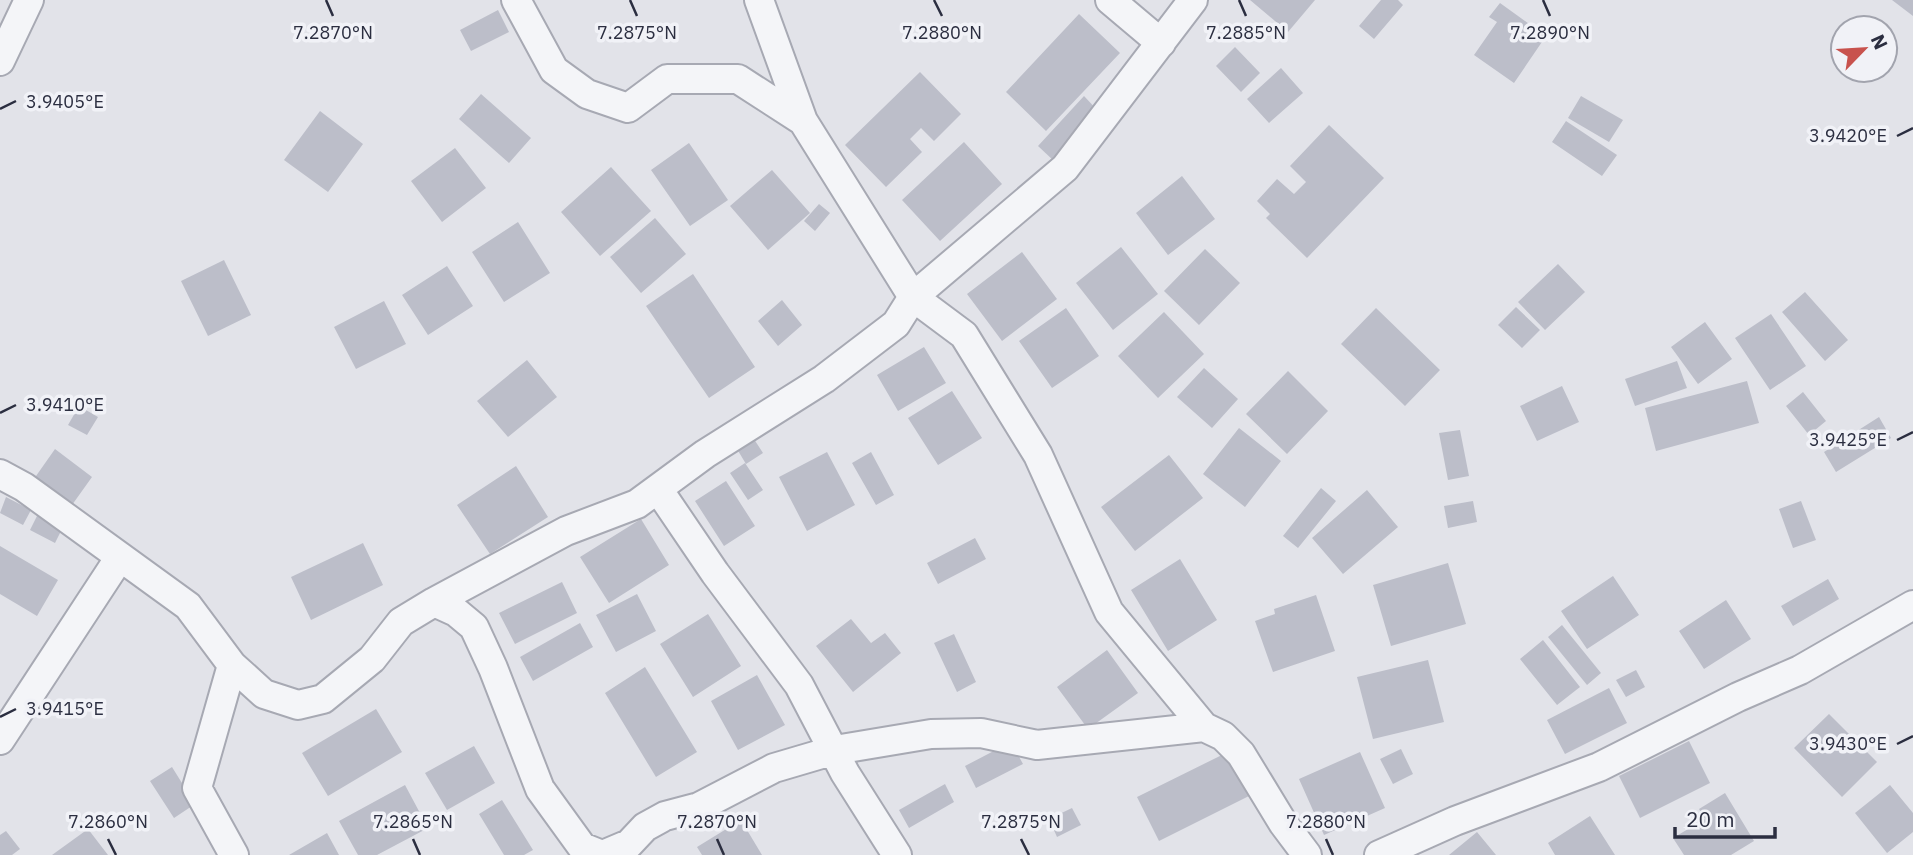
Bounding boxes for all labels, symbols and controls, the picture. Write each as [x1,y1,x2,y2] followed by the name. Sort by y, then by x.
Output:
[1829,14,1899,84] north arrow
[293,21,373,44] text: 7.2870°N
[597,21,677,44] text: 7.2875°N
[902,21,982,44] text: 7.2880°N
[1206,21,1286,44] text: 7.2885°N
[1510,21,1590,44] text: 7.2890°N
[1866,31,1893,53] text: N
[26,90,104,113] text: 3.9405°E
[1809,124,1887,147] text: 3.9420°E
[26,393,104,416] text: 3.9410°E
[1809,428,1887,451] text: 3.9425°E
[26,697,104,720] text: 3.9415°E
[1809,732,1887,755] text: 3.9430°E
[1675,796,1775,840] scale bar
[1686,805,1735,833] text: 20 m
[68,810,148,833] text: 7.2860°N
[373,810,453,833] text: 7.2865°N
[677,810,757,833] text: 7.2870°N
[981,810,1061,833] text: 7.2875°N
[1286,810,1366,833] text: 7.2880°N

